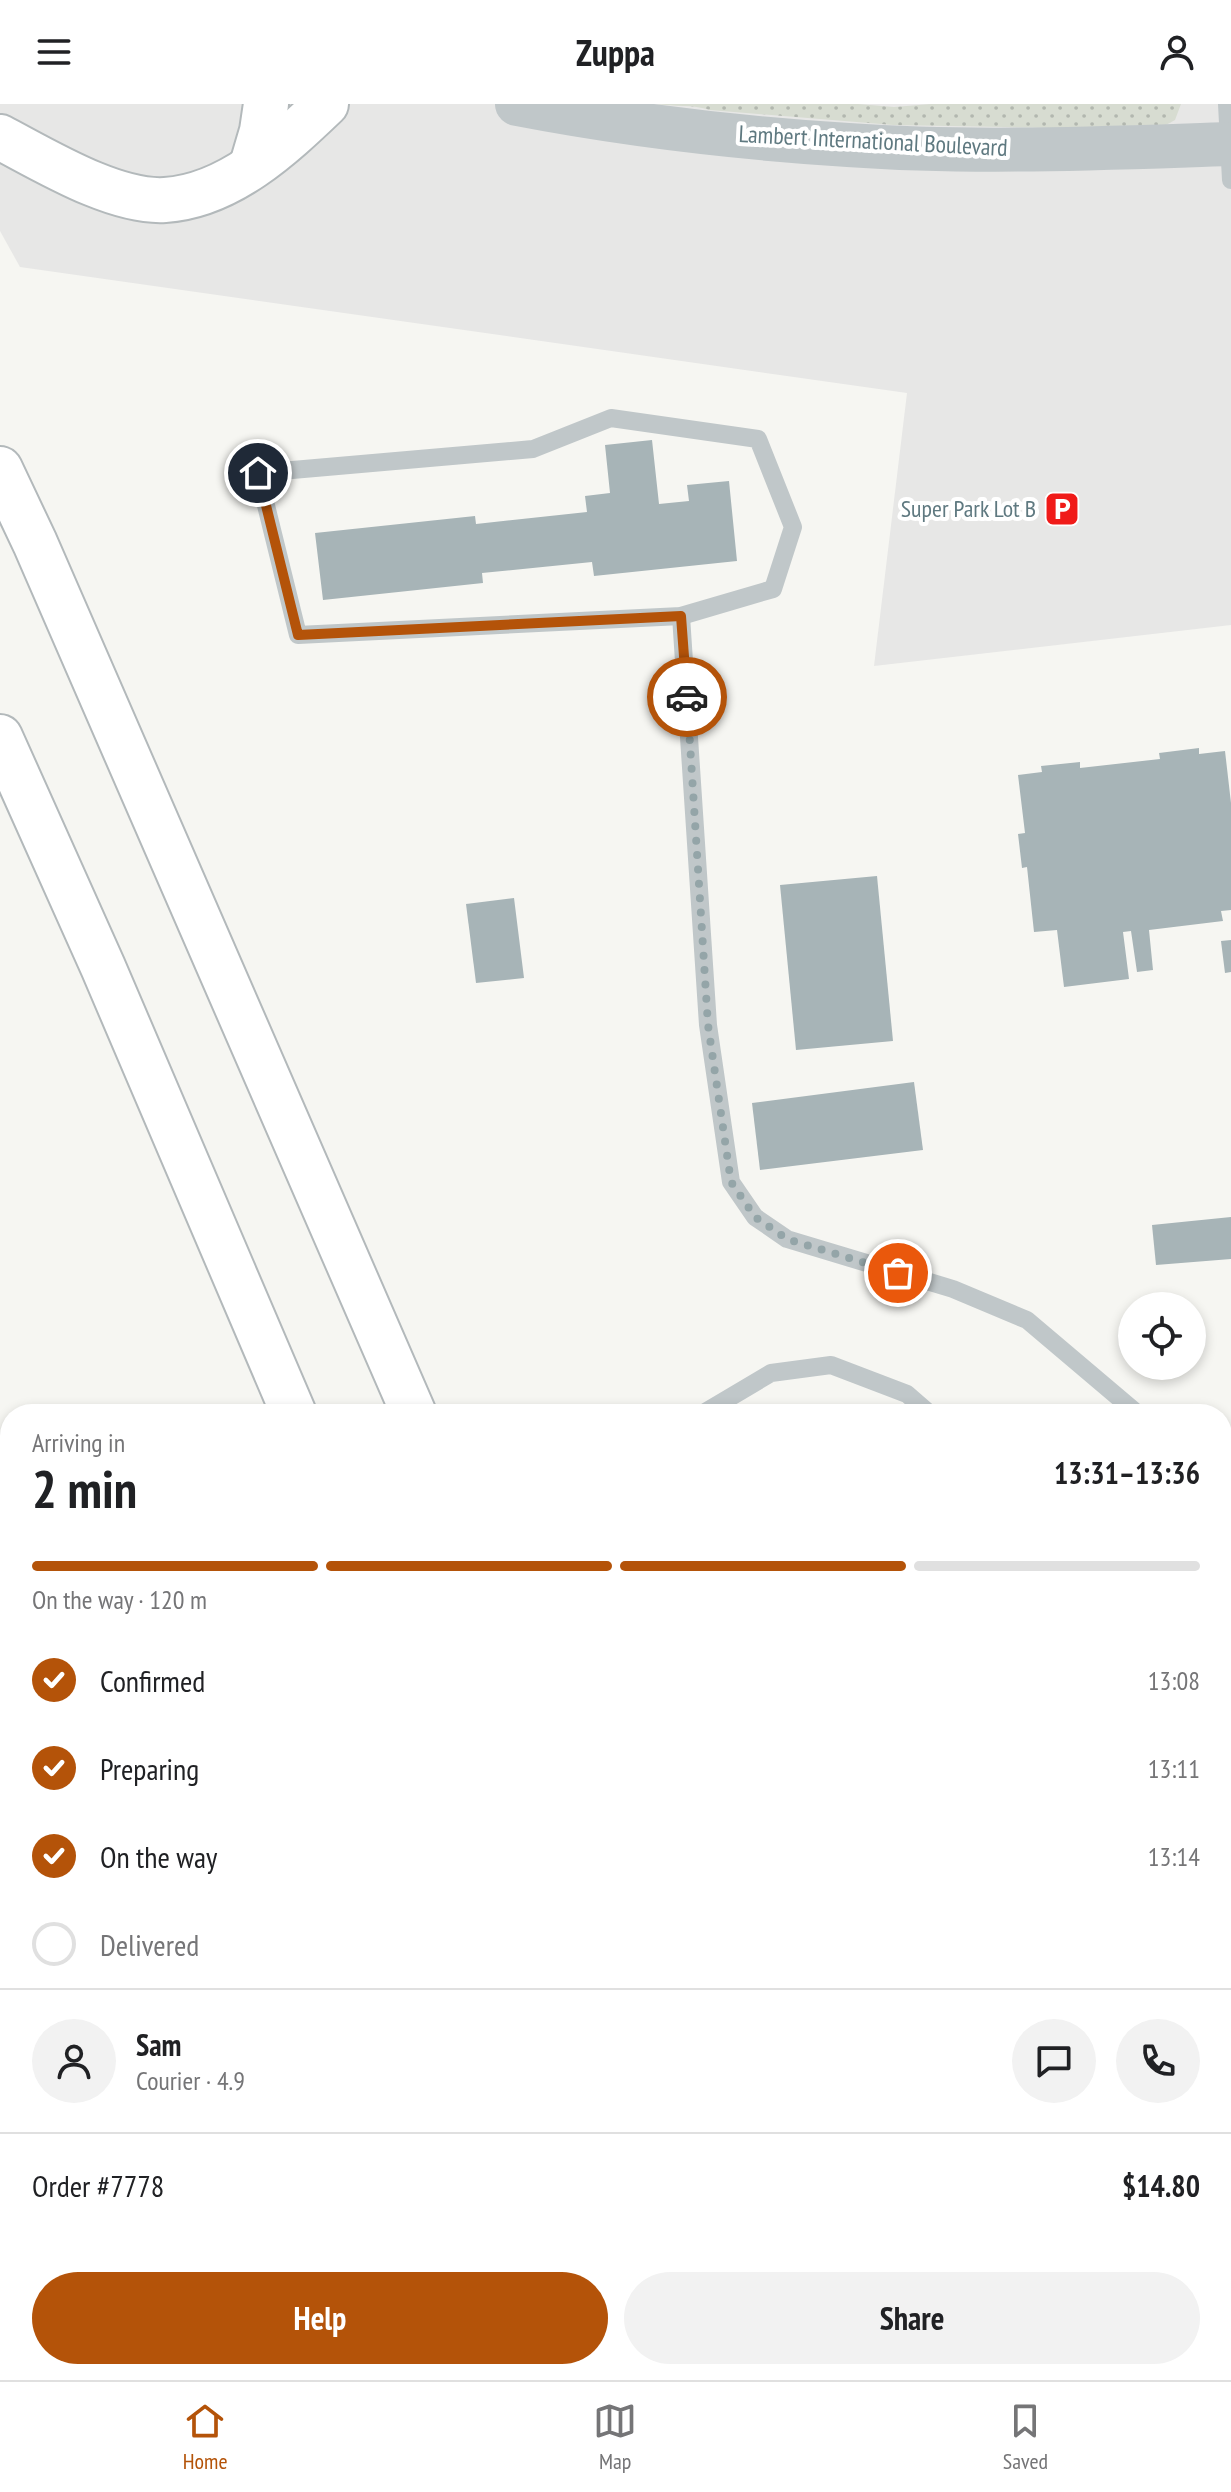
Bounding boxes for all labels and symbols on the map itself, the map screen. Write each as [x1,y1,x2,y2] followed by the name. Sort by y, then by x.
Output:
[738,118,1008,163] street label: Lambert International Boulevard
[224,439,292,507] pin
[1043,490,1081,528] parking icon: Super Park Lot B
[901,493,1036,524] place label: Super Park Lot B
[647,657,727,737] courier
[864,1239,932,1307] pin

